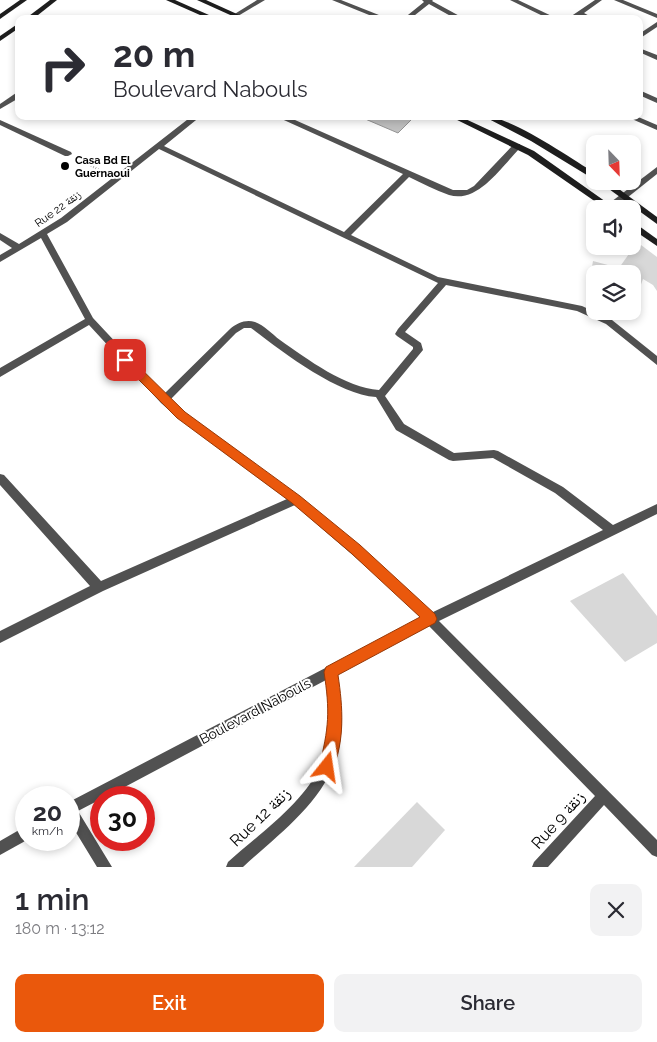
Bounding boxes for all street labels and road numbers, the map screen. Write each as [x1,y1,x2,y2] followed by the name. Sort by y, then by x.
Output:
[32,188,84,230] street label: Rue 22 زنقة
[197,675,314,747] street label: Boulevard Nabouls
[226,784,294,850] street label: Rue 12 زنقة
[527,787,589,853] street label: Rue 9 زنقة

